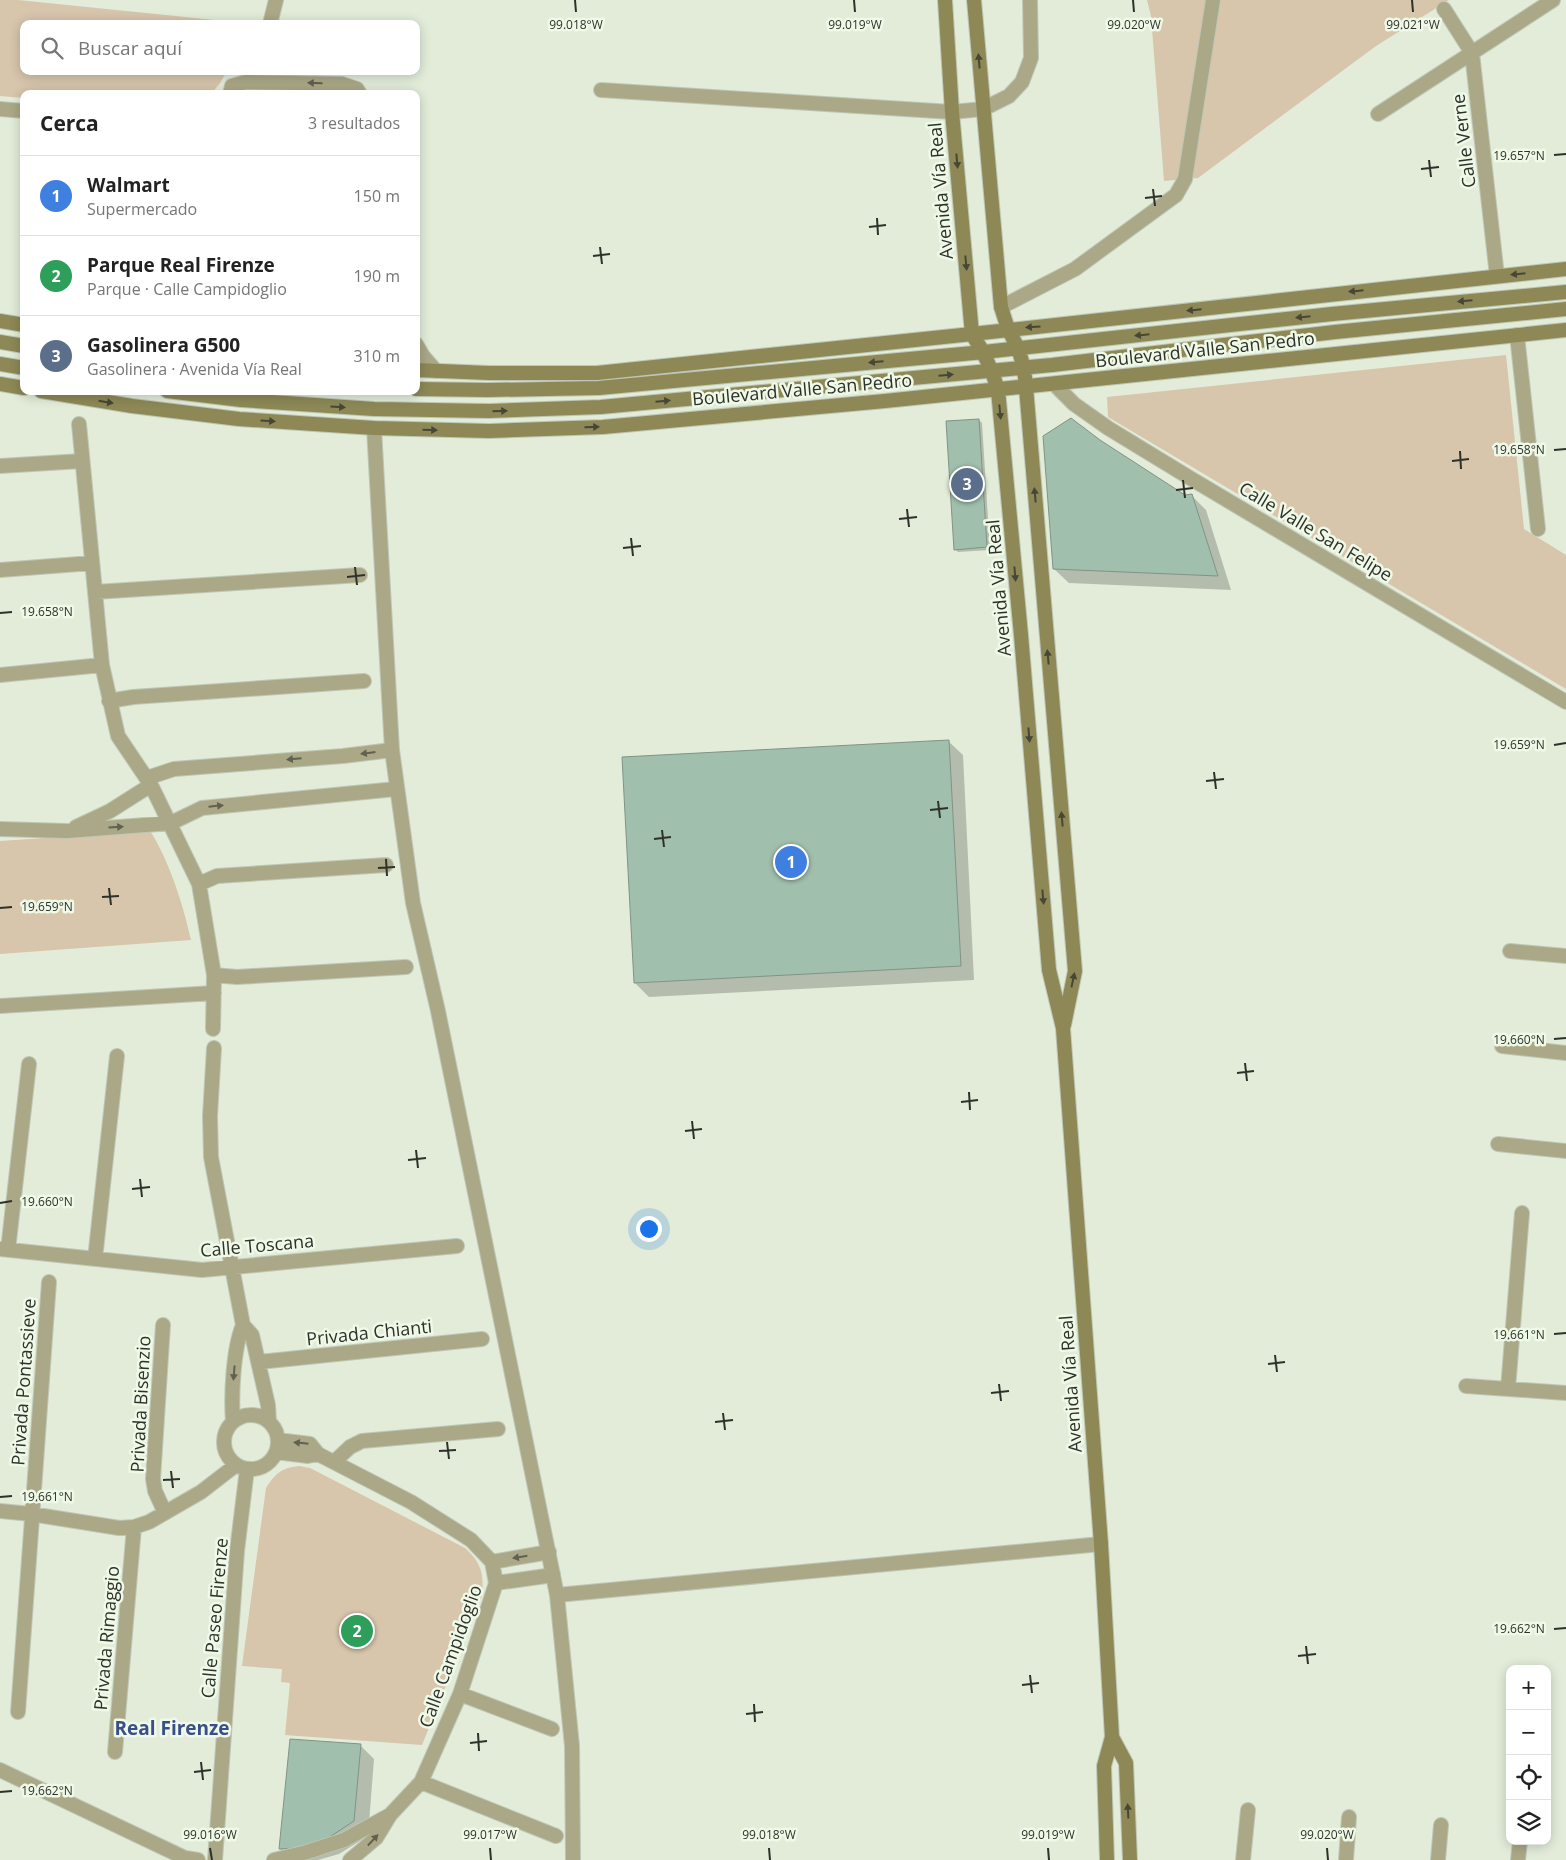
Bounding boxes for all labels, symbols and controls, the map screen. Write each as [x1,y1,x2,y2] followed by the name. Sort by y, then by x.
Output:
[549,16,603,33] text: 99.018°W
[828,16,882,33] text: 99.019°W
[1107,16,1161,33] text: 99.020°W
[1386,16,1440,33] text: 99.021°W
[20,20,420,75] search box
[38,34,66,62] icon: search
[78,35,182,61] text: Buscar aquí
[974,52,982,68] one-way arrow
[306,79,322,87] one-way arrow
[1445,93,1481,189] street label: Calle Verne
[40,109,99,137] text: Cerca
[308,112,400,134] text: 3 resultados
[922,121,958,261] street label: Avenida Vía Real
[1493,147,1545,164] text: 19.657°N
[953,153,961,169] one-way arrow
[87,172,170,198] text: Walmart
[51,185,61,207] text: 1
[354,185,400,207] text: 150 m
[87,198,197,220] text: Supermercado
[87,252,275,278] text: Parque Real Firenze
[962,256,970,272] one-way arrow
[51,265,61,287] text: 2
[354,265,400,287] text: 190 m
[1509,270,1525,278] one-way arrow
[87,278,287,300] text: Parque · Calle Campidoglio
[1348,287,1364,295] one-way arrow
[1457,298,1473,306] one-way arrow
[1186,306,1202,314] one-way arrow
[1295,313,1311,321] one-way arrow
[1025,323,1041,331] one-way arrow
[1094,326,1316,372] street label: Boulevard Valle San Pedro
[1134,331,1150,339] one-way arrow
[87,332,240,358] text: Gasolinera G500
[51,345,61,367] text: 3
[354,345,400,367] text: 310 m
[87,358,302,380] text: Gasolinera · Avenida Vía Real
[868,358,884,366] one-way arrow
[691,367,913,411] street label: Boulevard Valle San Pedro
[939,371,955,379] one-way arrow
[655,397,671,405] one-way arrow
[99,399,115,407] one-way arrow
[330,403,346,411] one-way arrow
[996,404,1004,420] one-way arrow
[493,407,509,415] one-way arrow
[260,417,276,425] one-way arrow
[585,423,601,431] one-way arrow
[422,426,438,434] one-way arrow
[1493,441,1545,458] text: 19.658°N
[951,465,983,503] pin: 3
[1235,476,1397,586] street label: Calle Valle San Felipe
[1030,487,1038,503] one-way arrow
[980,518,1016,658] street label: Avenida Vía Real
[1012,566,1020,582] one-way arrow
[21,603,73,620] text: 19.658°N
[1044,649,1052,665] one-way arrow
[1026,728,1034,744] one-way arrow
[1493,736,1545,753] text: 19.659°N
[359,749,375,757] one-way arrow
[286,756,302,764] one-way arrow
[208,802,224,810] one-way arrow
[1058,810,1066,826] one-way arrow
[108,823,124,831] one-way arrow
[775,843,807,881] pin: 1
[1039,890,1047,906] one-way arrow
[21,898,73,915] text: 19.659°N
[1069,973,1077,988] one-way arrow
[1493,1031,1545,1048] text: 19.660°N
[21,1193,73,1210] text: 19.660°N
[636,1216,662,1242] your location
[199,1228,315,1262] street label: Calle Toscana
[5,1298,41,1466] street label: Privada Pontassieve
[305,1313,433,1351] street label: Privada Chianti
[1053,1315,1087,1453] street label: Avenida Vía Real
[1493,1326,1545,1343] text: 19.661°N
[124,1335,156,1473] street label: Privada Bisenzio
[230,1365,238,1381] one-way arrow
[292,1439,308,1447] one-way arrow
[21,1488,73,1505] text: 19.661°N
[195,1537,233,1699] street label: Calle Paseo Firenze
[512,1554,528,1562] one-way arrow
[88,1565,124,1711] street label: Privada Rimaggio
[413,1581,487,1731] street label: Calle Campidoglio
[341,1612,373,1650] pin: 2
[1493,1620,1545,1637] text: 19.662°N
[1506,1665,1551,1845] map controls
[1506,1665,1551,1710] button: +
[1506,1710,1551,1755] button: −
[114,1715,230,1741] district label: Real Firenze
[1506,1755,1551,1800] button: locate
[21,1782,73,1799] text: 19.662°N
[1506,1800,1551,1845] button: layers
[1124,1803,1132,1819] one-way arrow
[183,1826,237,1843] text: 99.016°W
[463,1826,517,1843] text: 99.017°W
[742,1826,796,1843] text: 99.018°W
[1021,1826,1075,1843] text: 99.019°W
[1300,1826,1354,1843] text: 99.020°W
[367,1834,379,1846] one-way arrow

